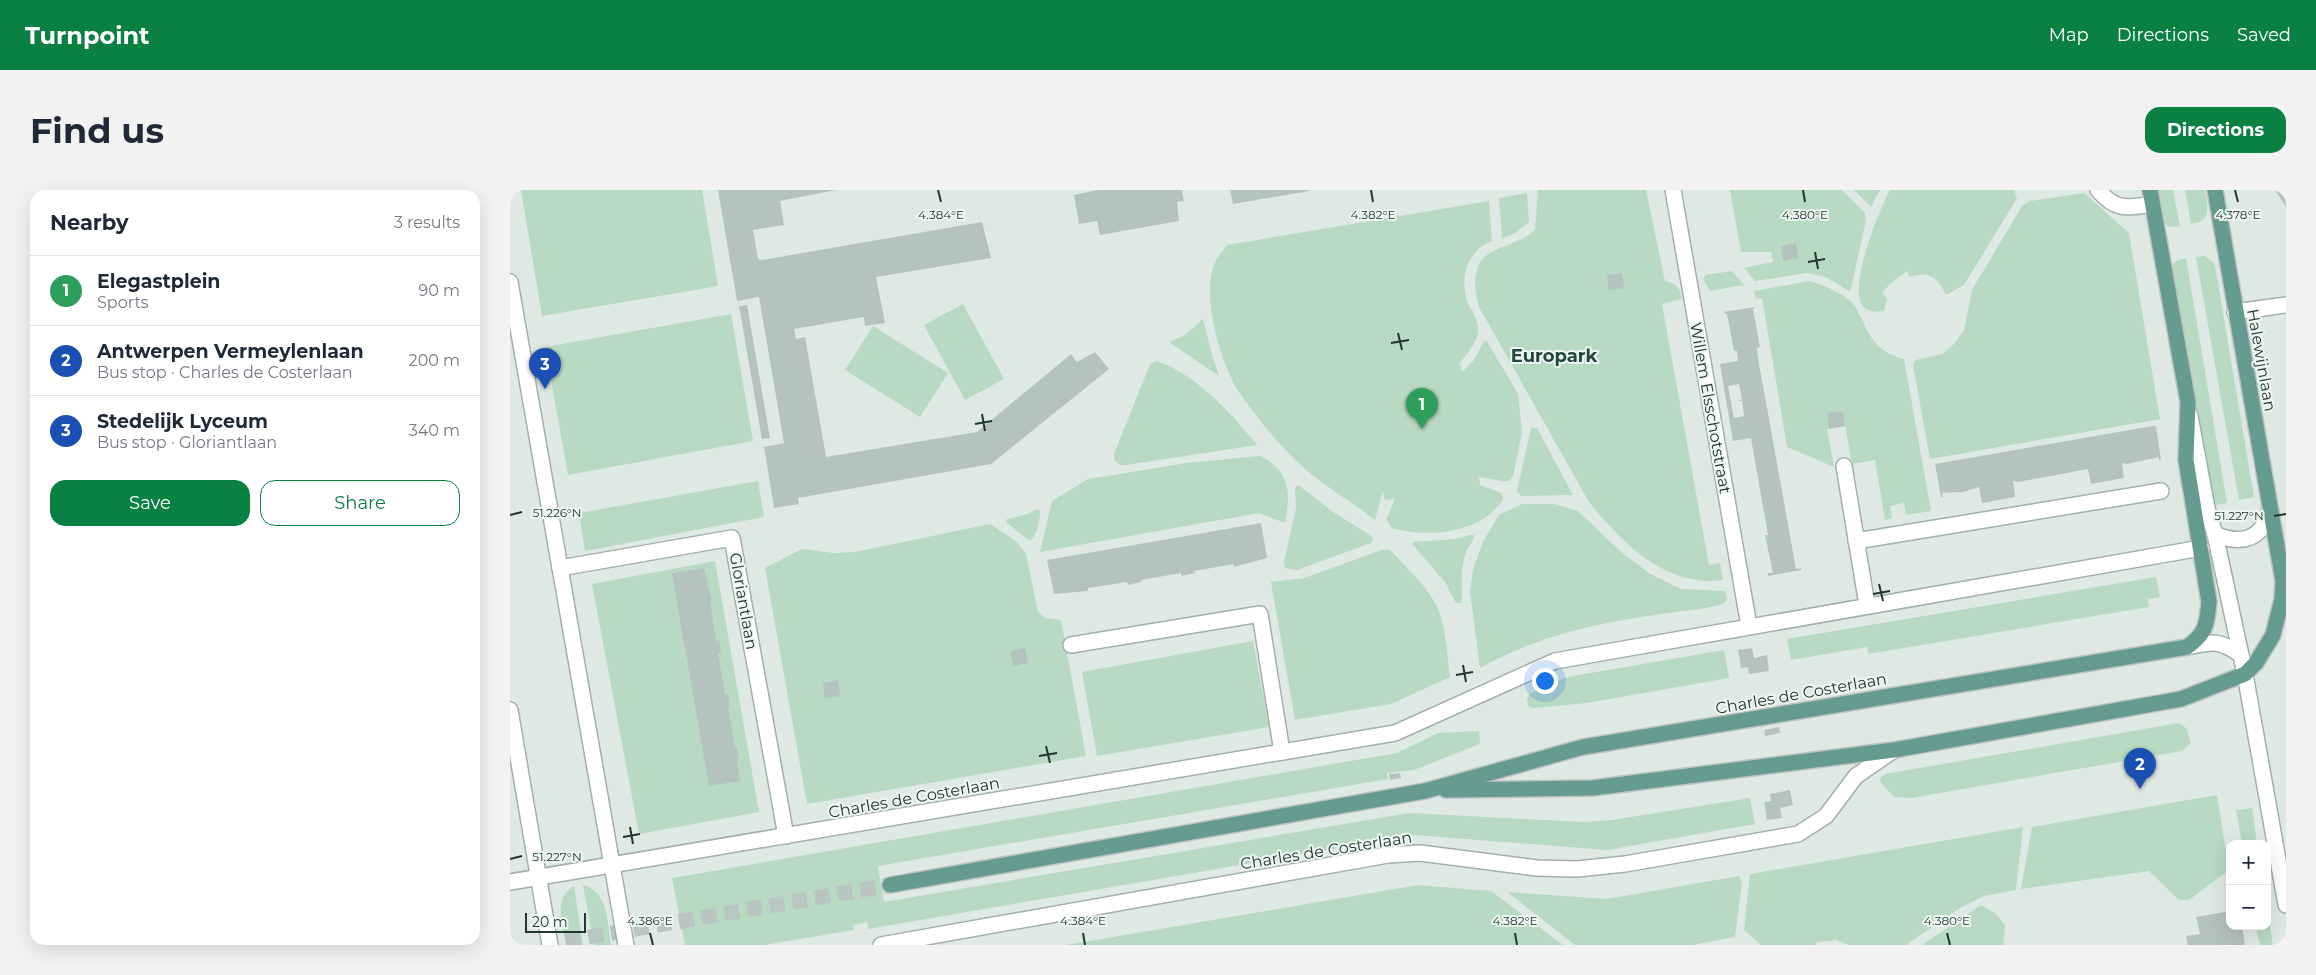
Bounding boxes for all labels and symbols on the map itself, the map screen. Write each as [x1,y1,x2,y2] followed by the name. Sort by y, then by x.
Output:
[918,207,964,222] text: 4.384°E
[1350,207,1396,222] text: 4.382°E
[1782,207,1828,222] text: 4.380°E
[2215,207,2261,222] text: 4.378°E
[2243,307,2280,413] street label: Halewijnlaan
[1686,321,1735,496] street label: Willem Elsschotstraat
[1511,345,1598,367] district label: Europark
[529,348,561,389] pin: 3
[1406,388,1438,429] pin: 1
[532,505,582,520] text: 51.226°N
[2214,508,2264,523] text: 51.227°N
[726,551,761,651] street label: Gloriantlaan
[1532,668,1558,694] your location
[1714,669,1888,718] street label: Charles de Costerlaan
[2124,748,2156,789] pin: 2
[827,773,1001,822] street label: Charles de Costerlaan
[1239,828,1413,873] street label: Charles de Costerlaan
[532,849,582,864] text: 51.227°N
[525,910,586,933] scale bar
[627,913,673,928] text: 4.386°E
[1060,913,1106,928] text: 4.384°E
[1492,913,1538,928] text: 4.382°E
[1924,913,1970,928] text: 4.380°E

